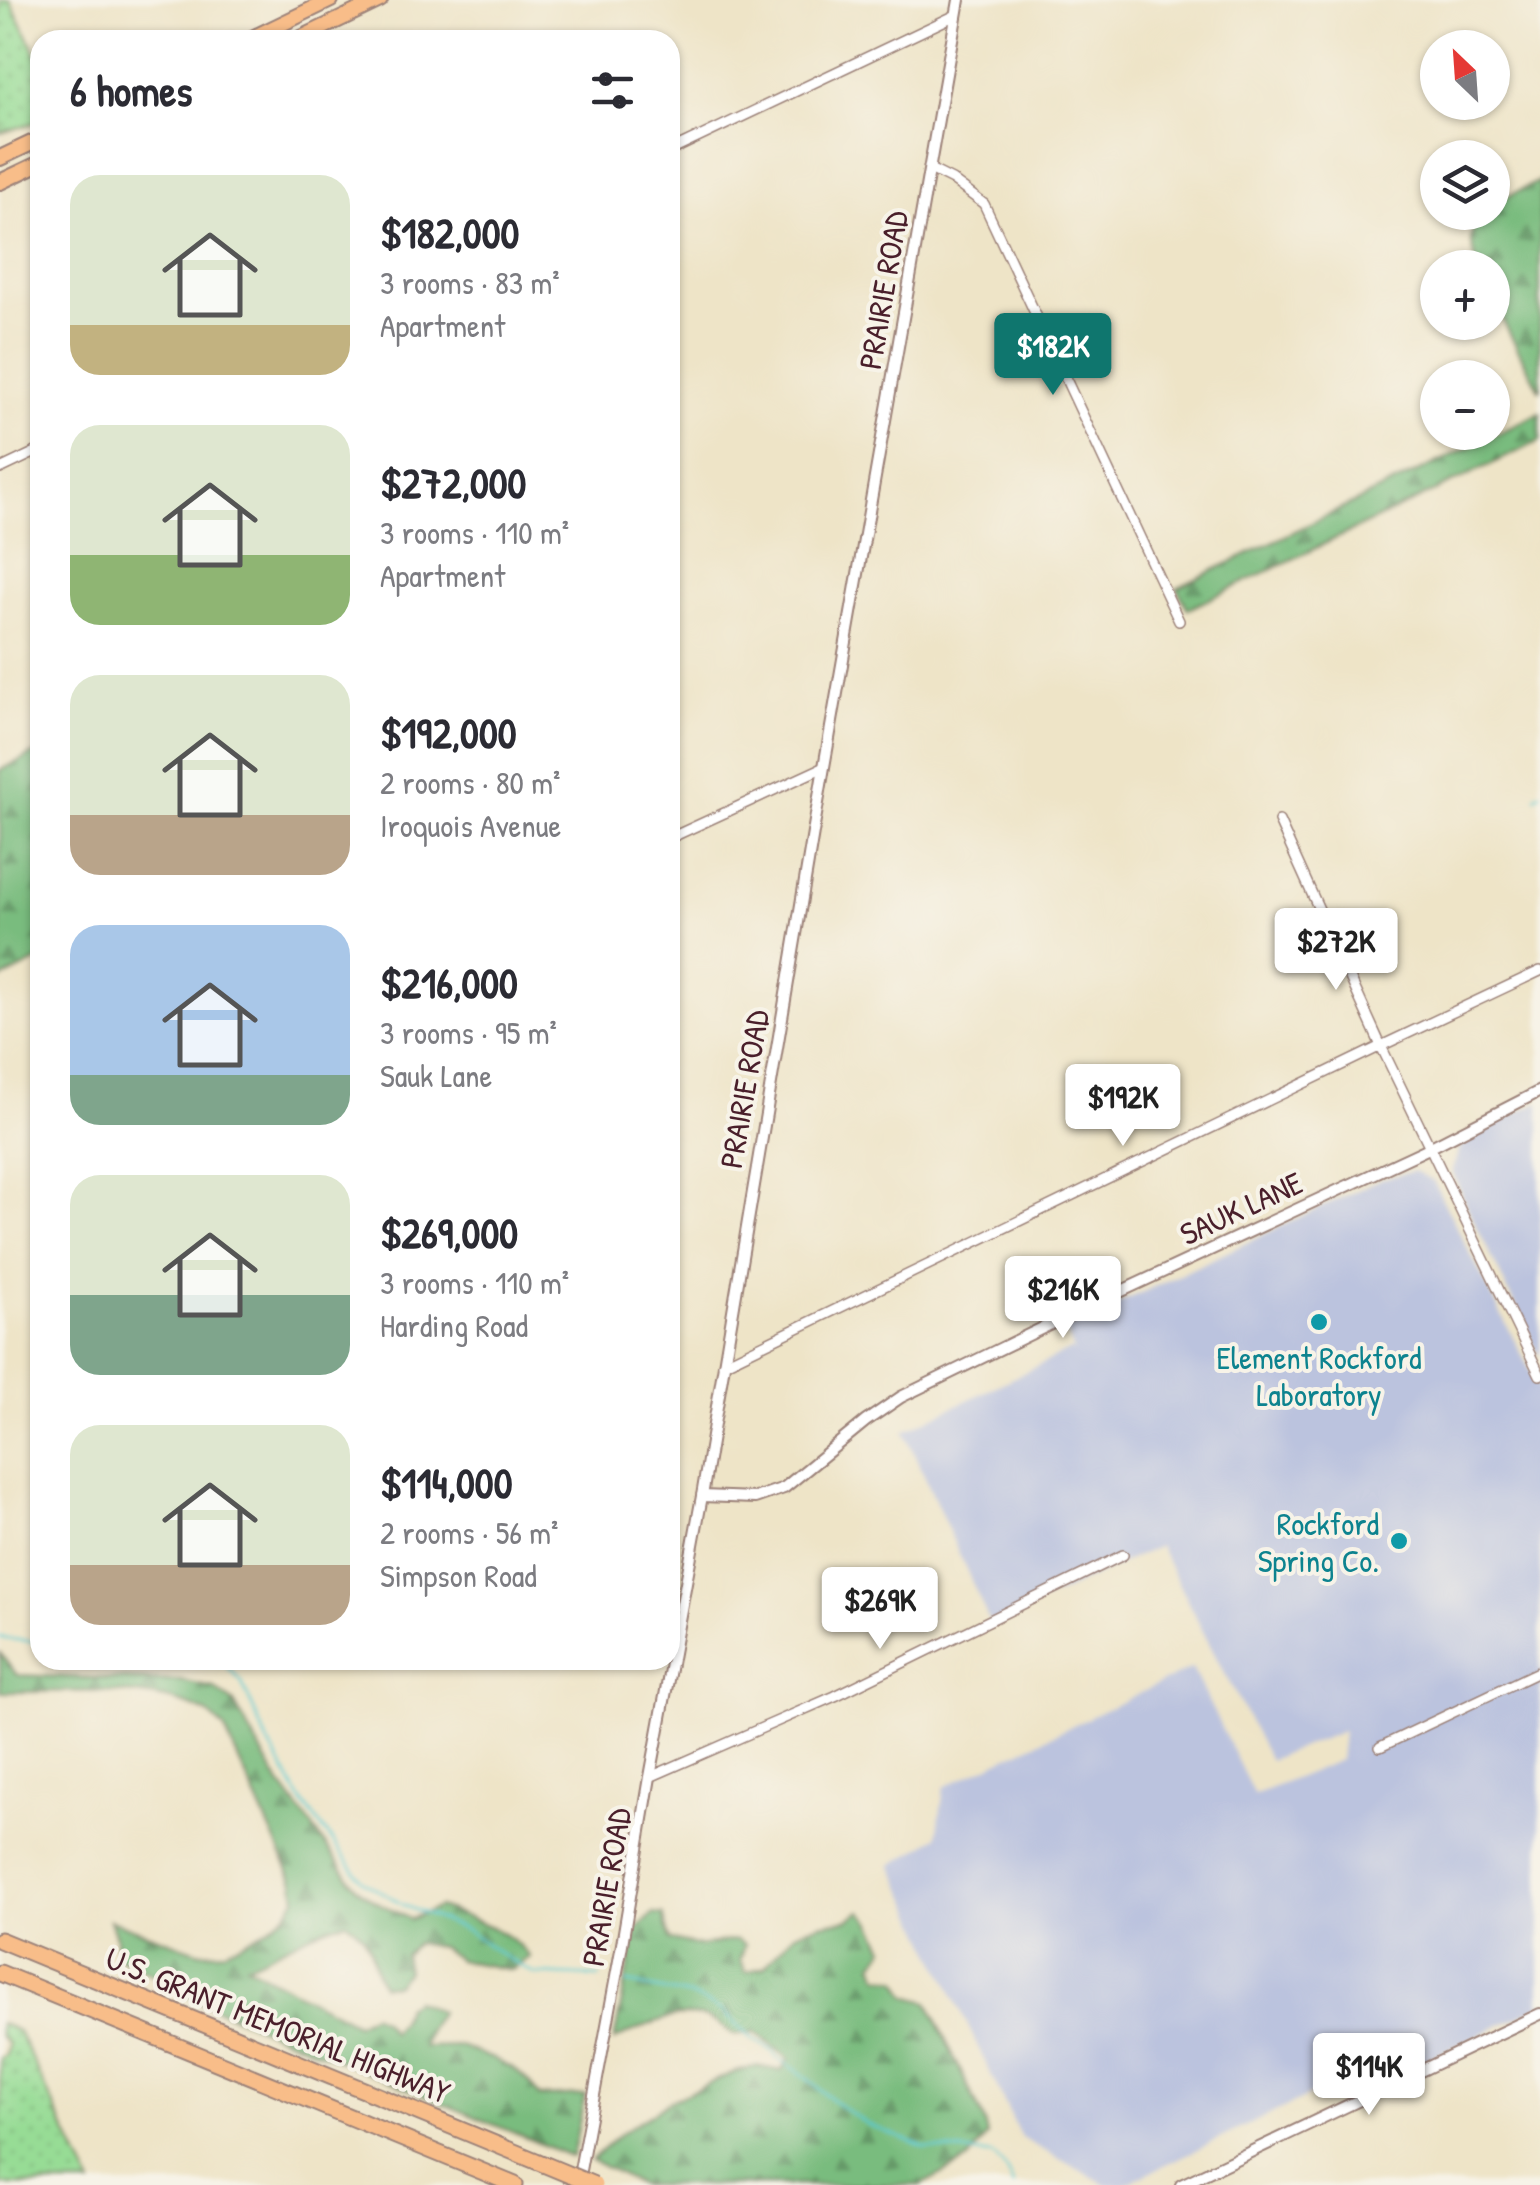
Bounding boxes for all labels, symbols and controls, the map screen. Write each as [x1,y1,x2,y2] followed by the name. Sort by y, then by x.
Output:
[1420,30,1510,120] north arrow
[1420,30,1510,450] map controls
[70,62,192,119] text: 6 homes
[585,63,640,118] icon: filters
[1420,140,1510,230] button: layers
[380,204,519,261] text: $182,000
[848,208,918,372] street label: PRAIRIE ROAD
[150,215,270,335] icon: home
[1420,250,1510,340] button: +
[380,261,560,304] text: 3 rooms · 83 m²
[380,304,505,347] text: Apartment
[983,313,1123,398] pin: $182K
[1016,324,1090,367] text: $182K
[1420,360,1510,450] button: −
[380,454,526,511] text: $272,000
[150,465,270,585] icon: home
[380,511,569,554] text: 3 rooms · 110 m²
[380,554,505,597] text: Apartment
[380,704,517,761] text: $192,000
[150,715,270,835] icon: home
[380,761,560,804] text: 2 rooms · 80 m²
[380,804,561,847] text: Iroquois Avenue
[1266,908,1406,993] pin: $272K
[1297,919,1375,962] text: $272K
[380,954,518,1011] text: $216,000
[150,965,270,1085] icon: home
[709,1007,779,1171] street label: PRAIRIE ROAD
[380,1011,557,1054] text: 3 rooms · 95 m²
[380,1054,492,1097] text: Sauk Lane
[1053,1064,1193,1149] pin: $192K
[1087,1075,1159,1118] text: $192K
[1173,1161,1309,1255] street label: SAUK LANE
[380,1204,518,1261] text: $269,000
[150,1215,270,1335] icon: home
[993,1256,1133,1341] pin: $216K
[380,1261,569,1304] text: 3 rooms · 110 m²
[1027,1267,1099,1310] text: $216K
[380,1304,528,1347] text: Harding Road
[1308,1311,1330,1333] marker: Element Rockford Laboratory
[1216,1336,1422,1416] place label: Element Rockford Laboratory
[380,1454,512,1511] text: $114,000
[150,1465,270,1585] icon: home
[1258,1502,1379,1582] place label: Rockford Spring Co.
[380,1511,558,1554] text: 2 rooms · 56 m²
[1388,1530,1410,1552] marker: Rockford Spring Co.
[380,1554,537,1597] text: Simpson Road
[810,1567,950,1652] pin: $269K
[844,1578,916,1621] text: $269K
[571,1805,641,1969] street label: PRAIRIE ROAD
[100,1936,456,2114] street label: U.S. GRANT MEMORIAL HIGHWAY
[1299,2033,1439,2118] pin: $114K
[1335,2044,1403,2087] text: $114K

